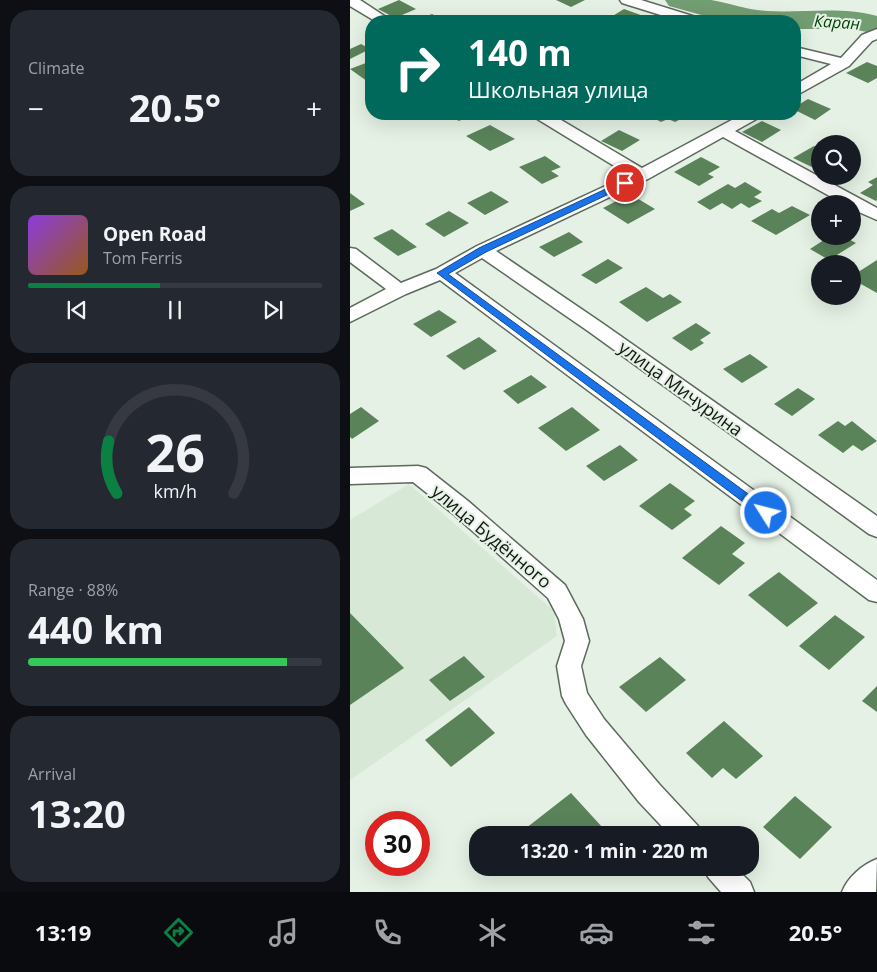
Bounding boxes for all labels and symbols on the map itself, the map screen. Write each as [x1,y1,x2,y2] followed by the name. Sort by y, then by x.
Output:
[813,9,861,35] water label: Каран
[604,162,646,204] pin
[614,335,748,441] street label: улица Мичурина
[427,479,557,593] street label: улица Будённого
[739,486,791,538] position arrow
[365,811,430,876] speed limit sign: 30

